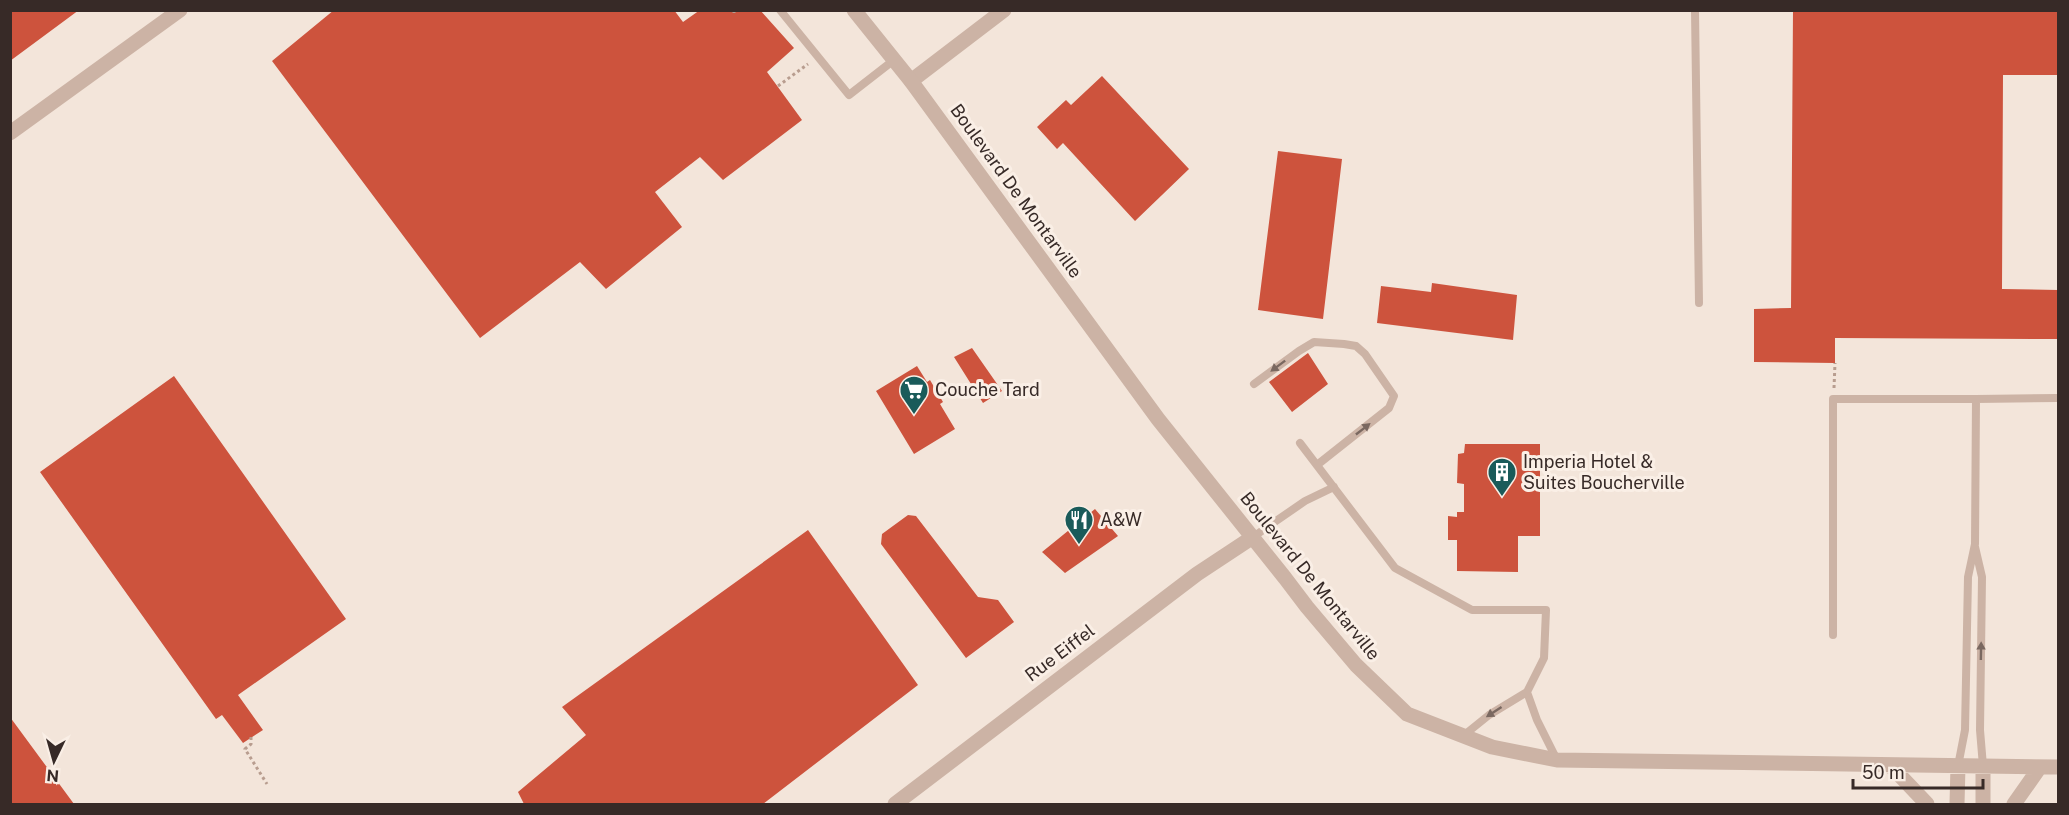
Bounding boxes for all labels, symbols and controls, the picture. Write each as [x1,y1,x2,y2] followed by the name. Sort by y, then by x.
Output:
[946,100,1087,282] street label: Boulevard De Montarville
[1271,360,1286,372] one-way arrow
[898,374,930,416] supermarket icon: Couche Tard
[935,379,1040,400] place label: Couche Tard
[1356,423,1371,435] one-way arrow
[1523,451,1685,493] place label: Imperia Hotel & Suites Boucherville
[1486,456,1518,498] building icon: Imperia Hotel & Suites Boucherville
[1236,488,1385,664] street label: Boulevard De Montarville
[1063,504,1095,546] restaurant icon: A&W
[1100,509,1142,530] place label: A&W
[1021,620,1099,686] street label: Rue Eiffel
[1976,641,1986,660] one-way arrow
[1486,707,1502,718] one-way arrow
[24,731,84,791] north arrow
[1853,752,1984,790] scale bar
[1862,762,1905,783] text: 50 m
[46,765,60,785] text: N

